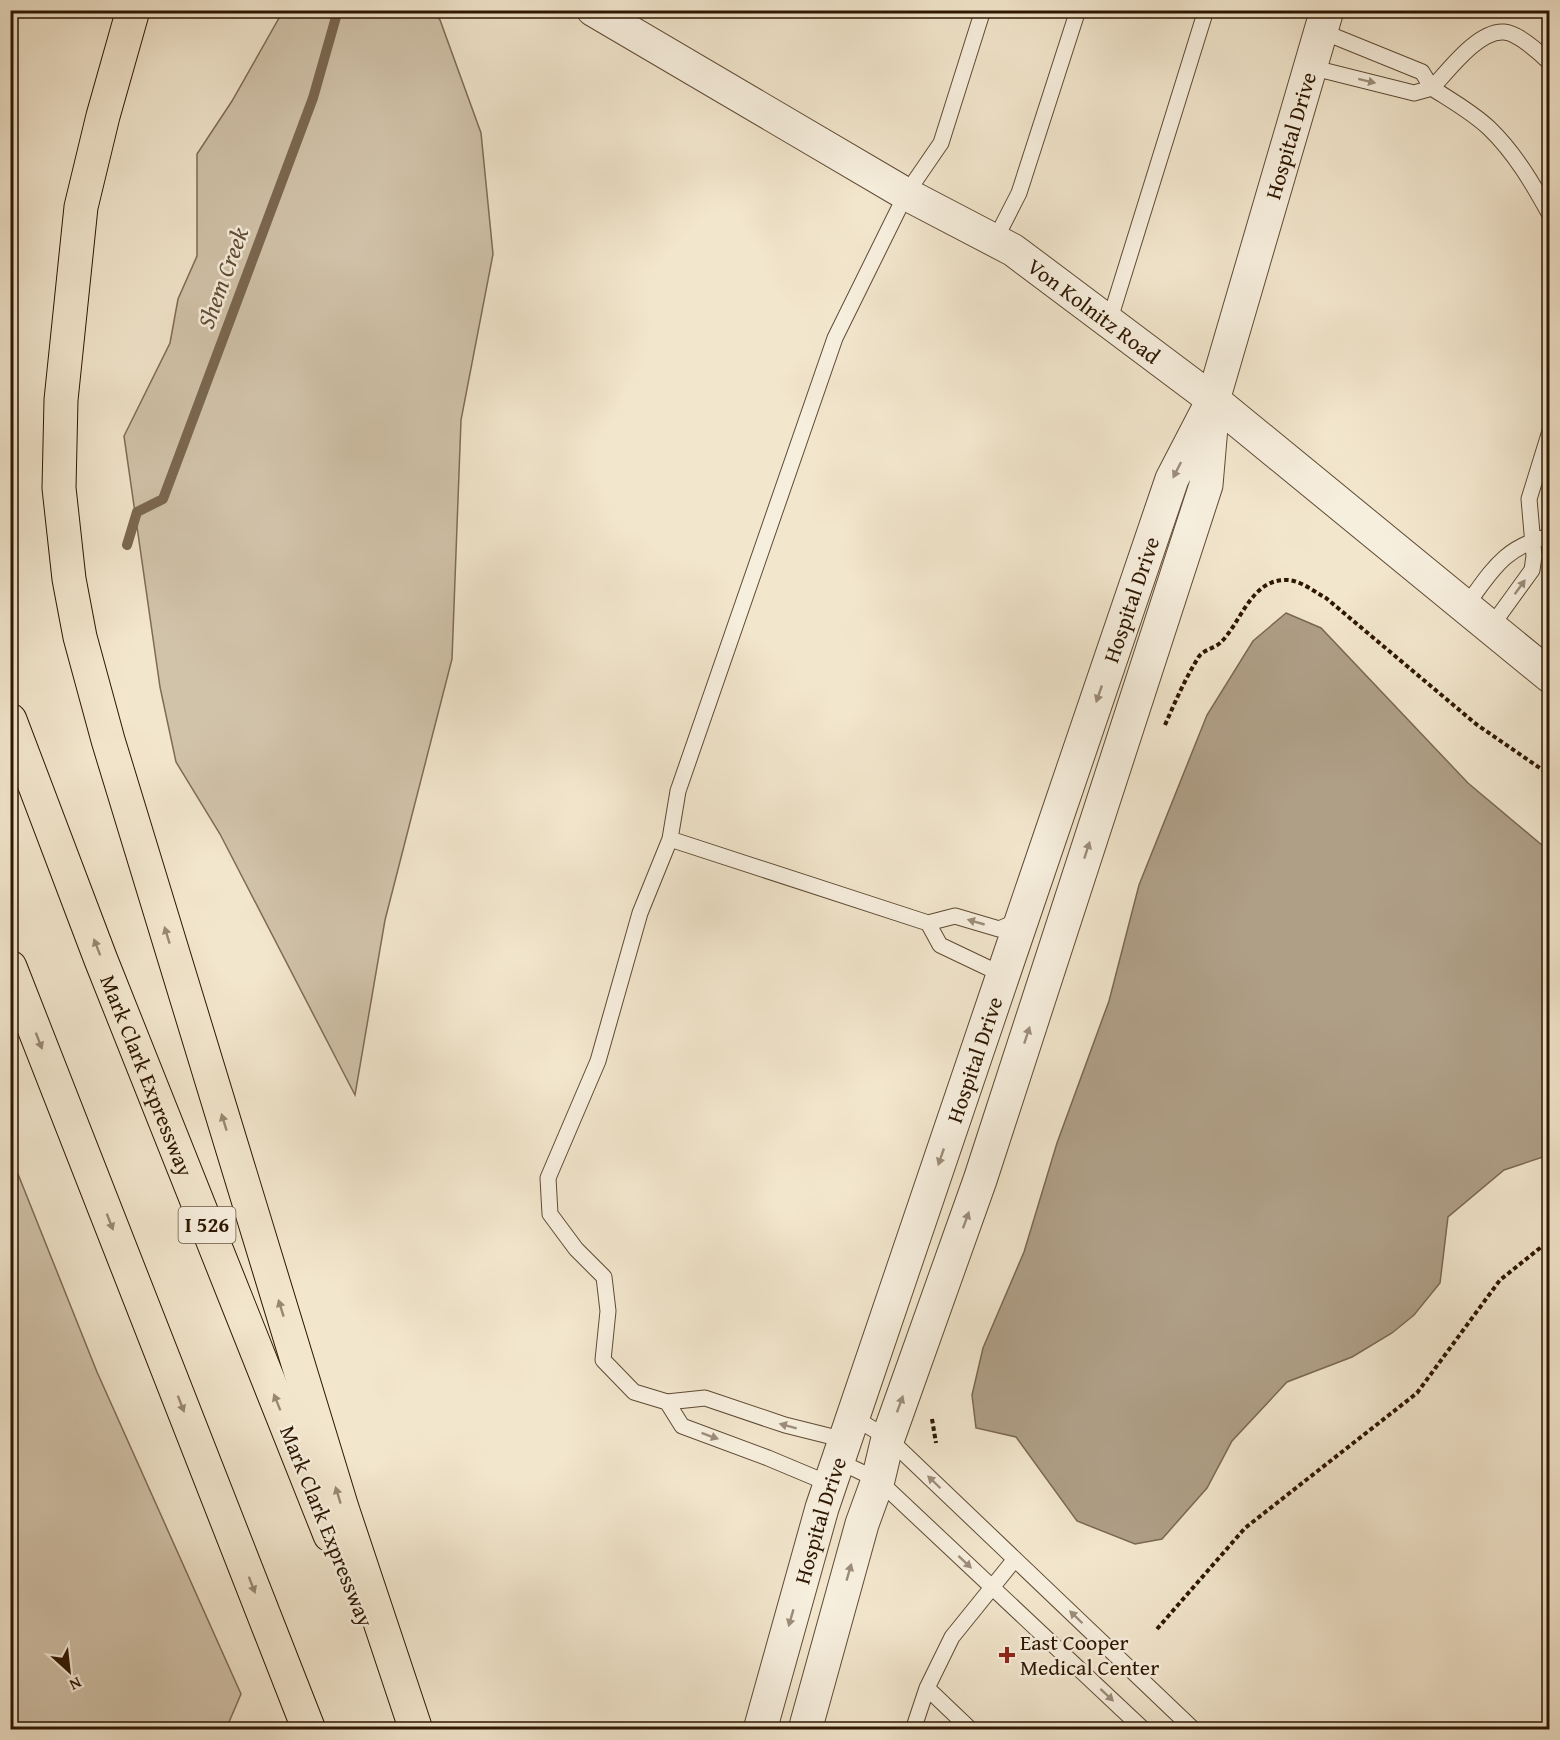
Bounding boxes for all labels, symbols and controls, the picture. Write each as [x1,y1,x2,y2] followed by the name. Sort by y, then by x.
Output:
[1257,68,1324,203] street label: Hospital Drive
[1358,77,1376,87] one-way arrow
[188,222,257,333] water label: Shem Creek
[1021,250,1167,371] street label: Von Kolnitz Road
[1172,462,1182,479] one-way arrow
[1095,532,1167,667] street label: Hospital Drive
[1514,579,1526,595] one-way arrow
[1094,685,1103,703] one-way arrow
[1083,841,1092,859] one-way arrow
[967,917,985,926] one-way arrow
[162,926,171,944] one-way arrow
[91,938,101,956] one-way arrow
[92,970,202,1181] street label: Mark Clark Expressway
[938,992,1011,1127] street label: Hospital Drive
[1023,1026,1032,1044] one-way arrow
[35,1032,45,1050] one-way arrow
[219,1113,228,1131] one-way arrow
[936,1148,946,1166] one-way arrow
[178,1207,236,1243] road number: I 526
[961,1211,971,1229] one-way arrow
[106,1213,116,1231] one-way arrow
[276,1299,285,1317] one-way arrow
[272,1393,281,1411] one-way arrow
[177,1395,187,1413] one-way arrow
[896,1395,906,1413] one-way arrow
[779,1420,798,1430] one-way arrow
[272,1421,382,1631] street label: Mark Clark Expressway
[701,1432,719,1442] one-way arrow
[786,1453,854,1588] street label: Hospital Drive
[928,1476,942,1490] one-way arrow
[333,1486,342,1504] one-way arrow
[957,1554,971,1568] one-way arrow
[845,1563,854,1581] one-way arrow
[248,1577,258,1595] one-way arrow
[786,1609,795,1627] one-way arrow
[1068,1610,1083,1624] one-way arrow
[1020,1626,1159,1683] place label: East Cooper Medical Center
[39,1641,99,1701] north arrow
[998,1646,1016,1664] marker: East Cooper Medical Center
[65,1671,86,1698] text: N
[1099,1688,1114,1701] one-way arrow

